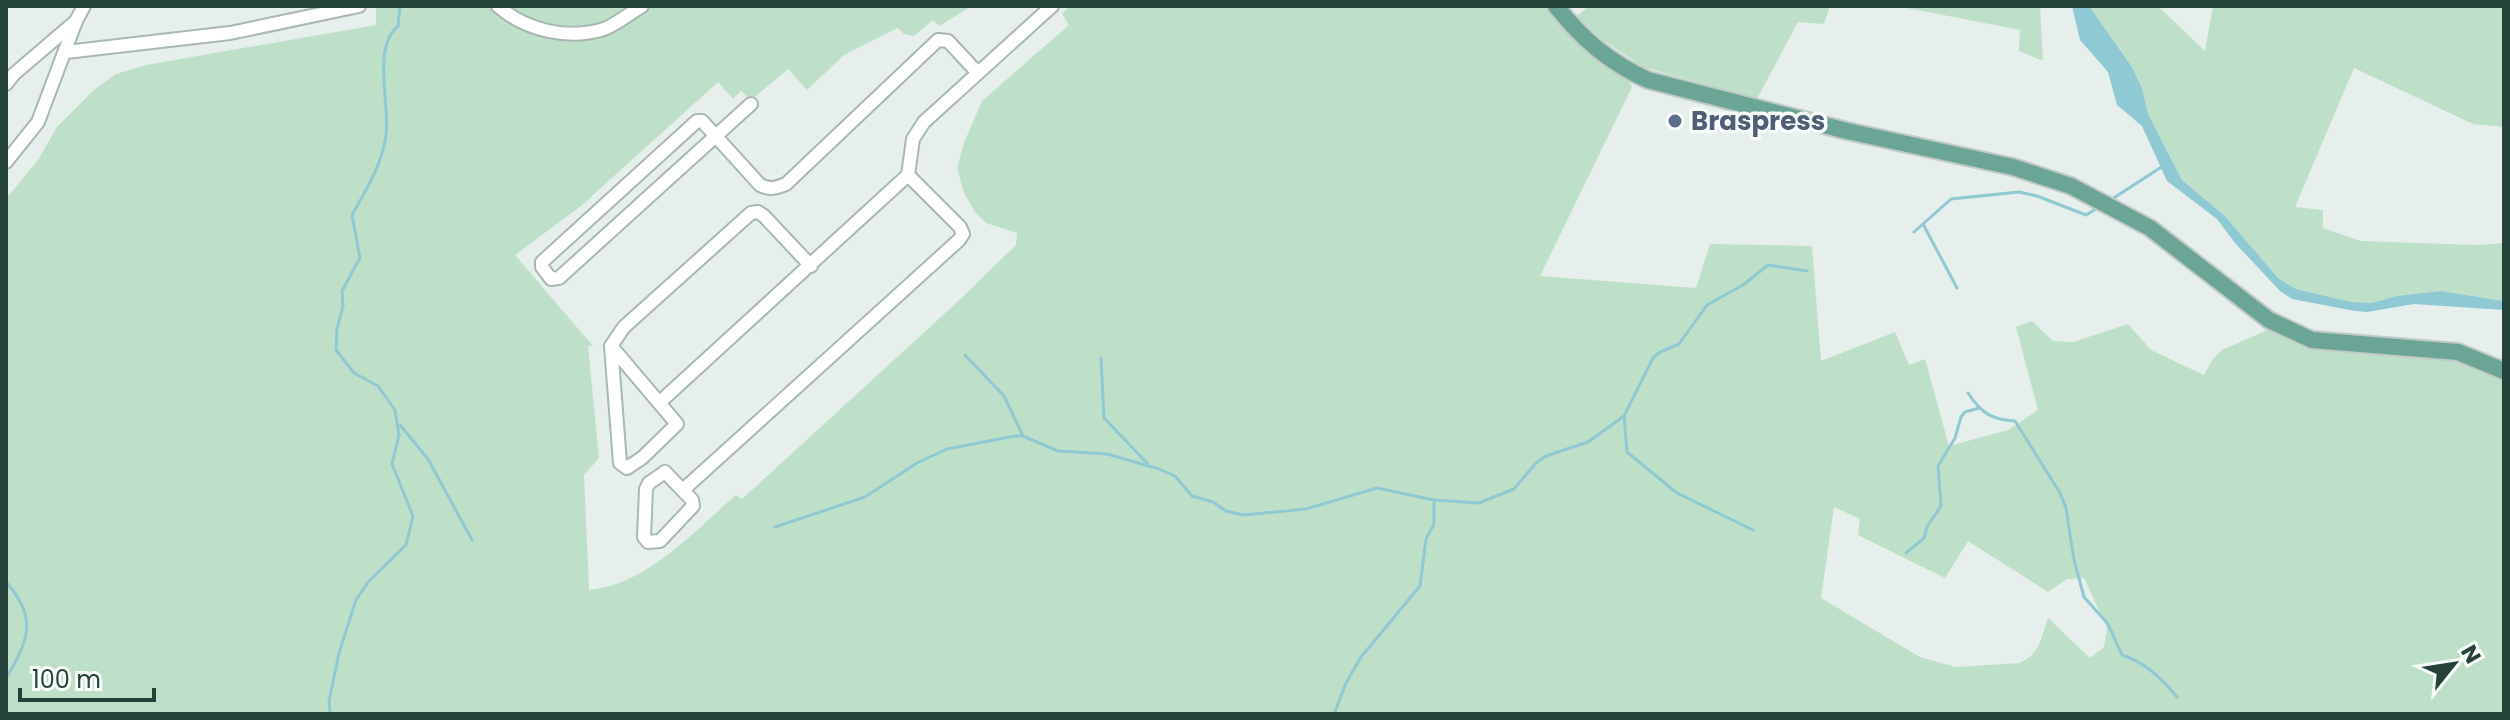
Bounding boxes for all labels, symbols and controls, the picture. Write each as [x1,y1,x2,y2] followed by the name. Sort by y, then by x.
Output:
[1691,103,1825,139] place label: Braspress
[1666,112,1684,130] marker: Braspress
[2414,624,2494,704] north arrow
[2453,639,2488,669] text: N
[20,652,154,702] scale bar
[32,663,101,696] text: 100 m

